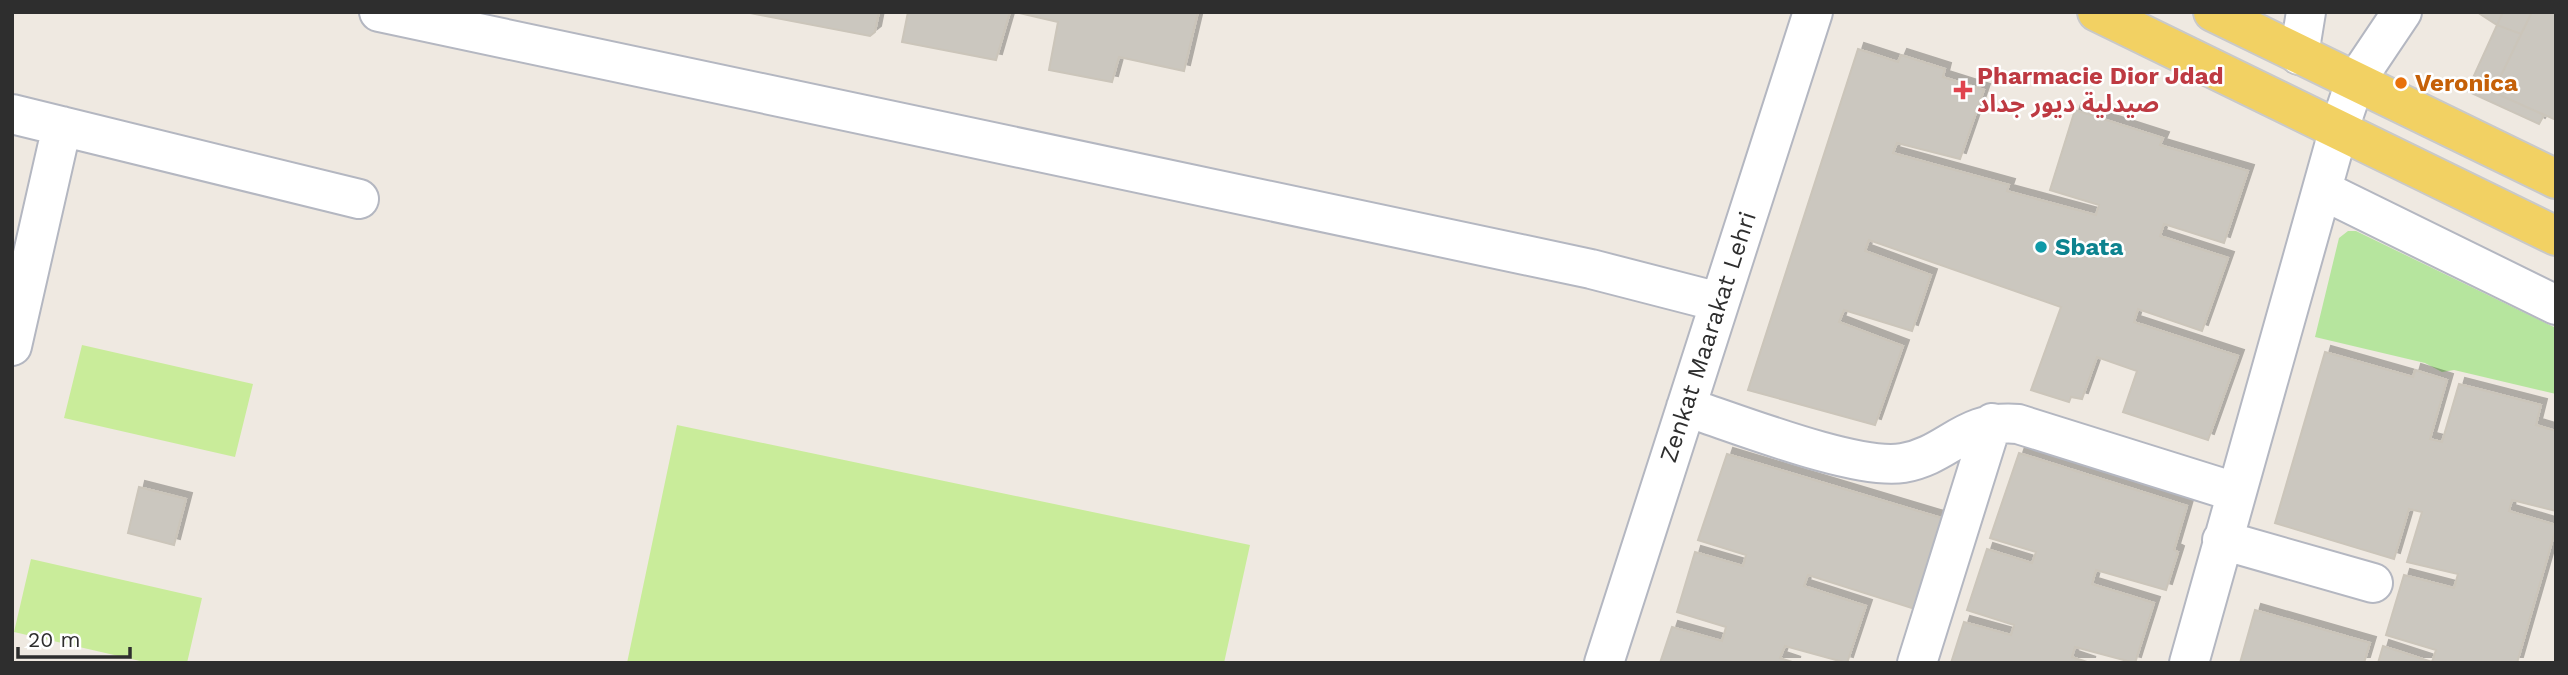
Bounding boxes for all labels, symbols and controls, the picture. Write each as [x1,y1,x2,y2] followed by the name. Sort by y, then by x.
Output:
[1977,62,2224,118] place label: Pharmacie Dior Jdad صيدلية ديور جداد
[2415,69,2518,97] place label: Veronica
[2393,75,2409,91] marker: Veronica
[1955,82,1971,98] marker: Pharmacie Dior Jdad صيدلية ديور جداد
[1654,208,1762,466] street label: Zenkat Maarakat Lehri
[2055,233,2124,261] place label: Sbata
[2033,239,2049,255] marker: Sbata
[18,616,130,660] scale bar
[28,627,80,652] text: 20 m

